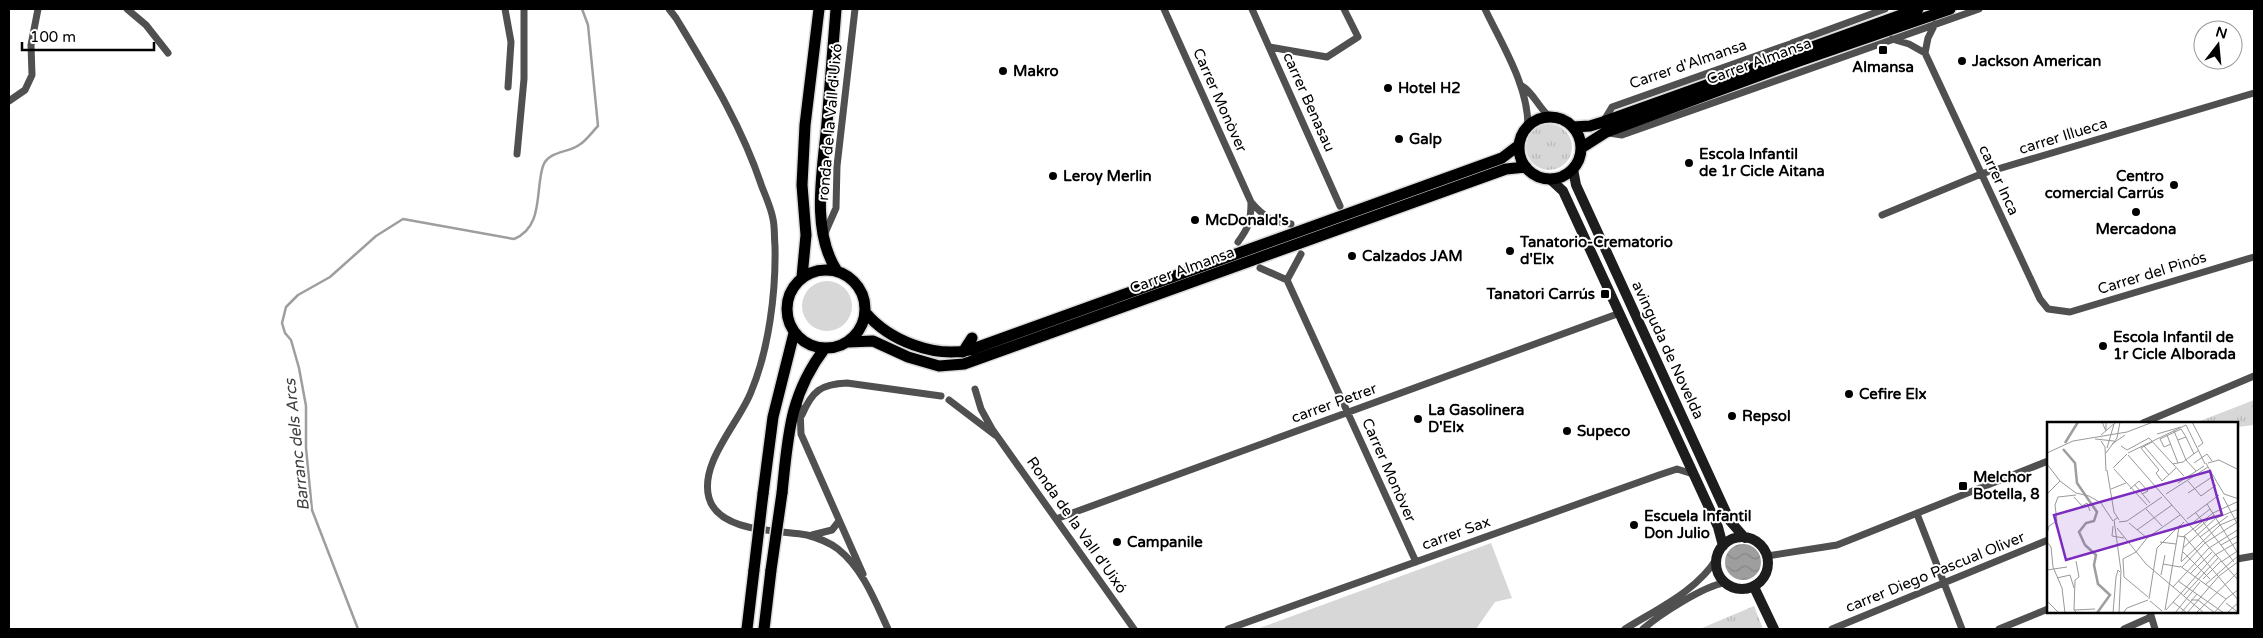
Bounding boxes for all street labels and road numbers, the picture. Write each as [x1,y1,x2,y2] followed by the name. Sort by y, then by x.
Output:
[1704,34,1814,88] street label: Carrer Almansa
[1627,35,1749,93] street label: Carrer d'Almansa
[814,43,846,201] street label: ronda de la Vall d'Uixó
[1189,45,1251,155] street label: Carrer Monòver
[1279,50,1339,154] street label: carrer Benasau
[2017,114,2109,158] street label: carrer Illueca
[1975,142,2023,218] street label: carrer Inca
[1127,243,1237,297] street label: Carrer Almansa
[2095,248,2209,298] street label: Carrer del Pinós
[1628,278,1708,422] street label: avinguda de Novelda
[1289,379,1379,427] street label: carrer Petrer
[1358,415,1420,525] street label: Carrer Monòver
[1023,453,1131,597] street label: Ronda de la Vall d'Uixó
[1419,512,1493,554] street label: carrer Sax
[1843,528,2028,616] street label: carrer Diego Pascual Oliver

